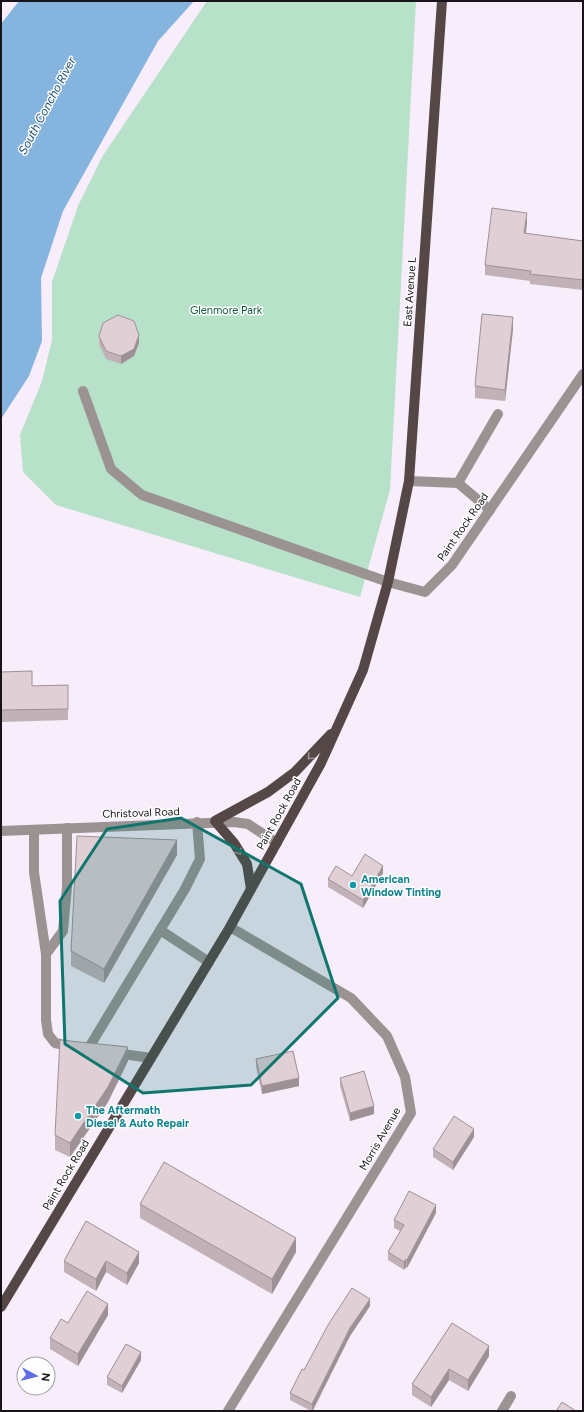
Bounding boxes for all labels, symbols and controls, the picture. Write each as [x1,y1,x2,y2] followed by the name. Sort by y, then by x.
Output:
[15,54,79,157] water label: South Concho River
[401,256,419,327] street label: East Avenue L
[190,304,263,317] park label: Glenmore Park
[435,490,491,564] street label: Paint Rock Road
[307,752,314,760] one-way arrow
[254,776,304,852] street label: Paint Rock Road
[102,805,180,821] street label: Christoval Road
[234,848,242,855] one-way arrow
[361,873,441,899] place label: American Window Tinting
[348,880,358,890] marker: American Window Tinting
[86,1104,190,1130] place label: The Aftermath Diesel & Auto Repair
[357,1105,403,1173] street label: Morris Avenue
[73,1111,83,1121] marker: The Aftermath Diesel & Auto Repair
[40,1137,92,1213] street label: Paint Rock Road
[16,1356,56,1396] north arrow
[38,1372,52,1382] text: N

